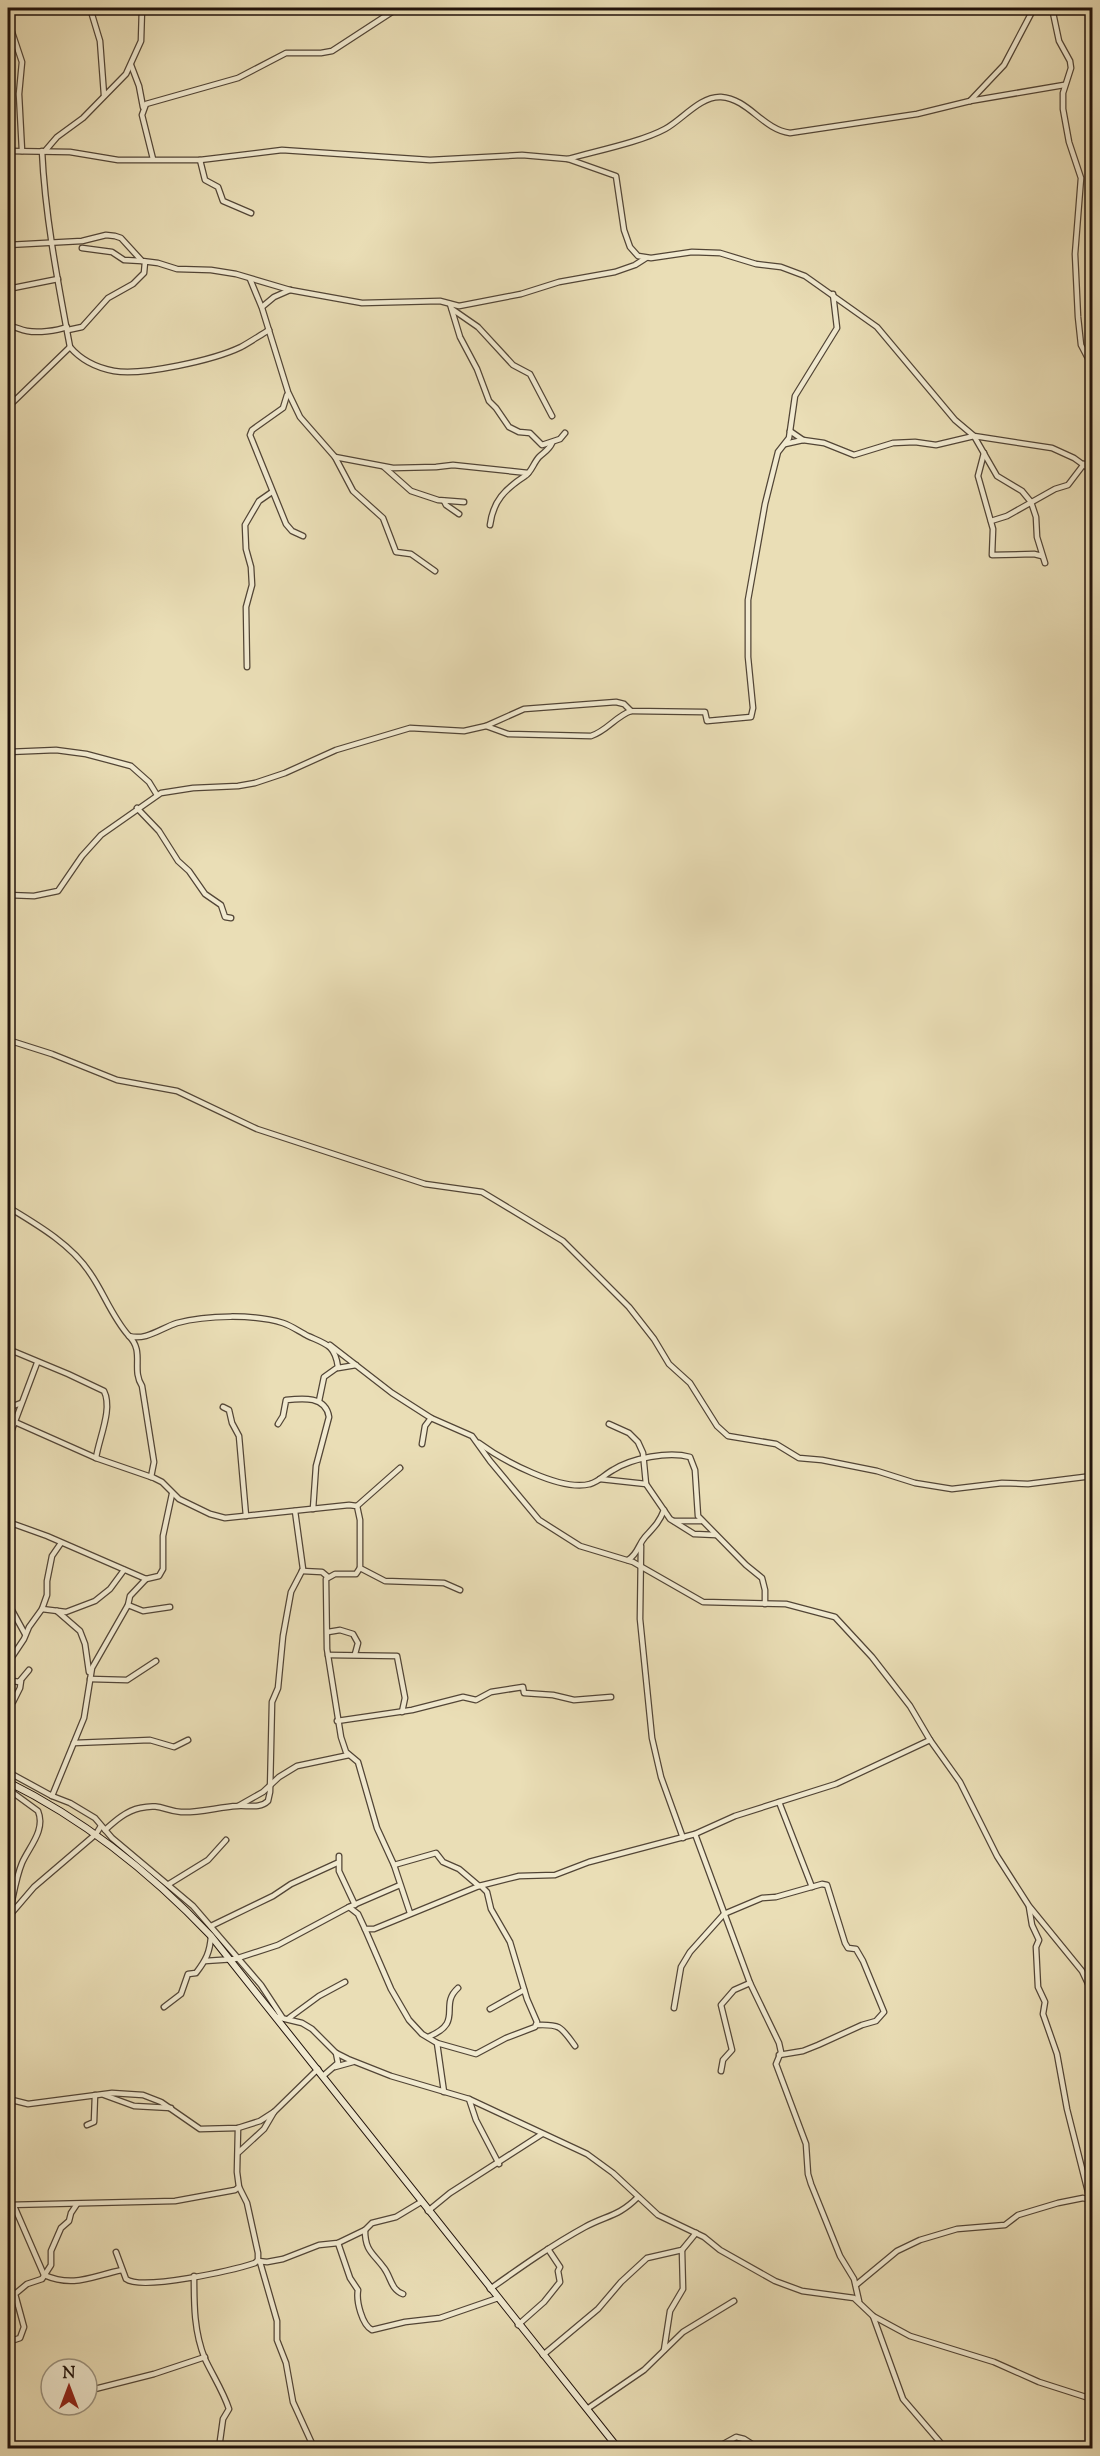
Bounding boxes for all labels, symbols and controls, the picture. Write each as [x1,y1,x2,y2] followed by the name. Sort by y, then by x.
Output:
[39,2357,99,2417] north arrow
[63,2363,76,2386] text: N

